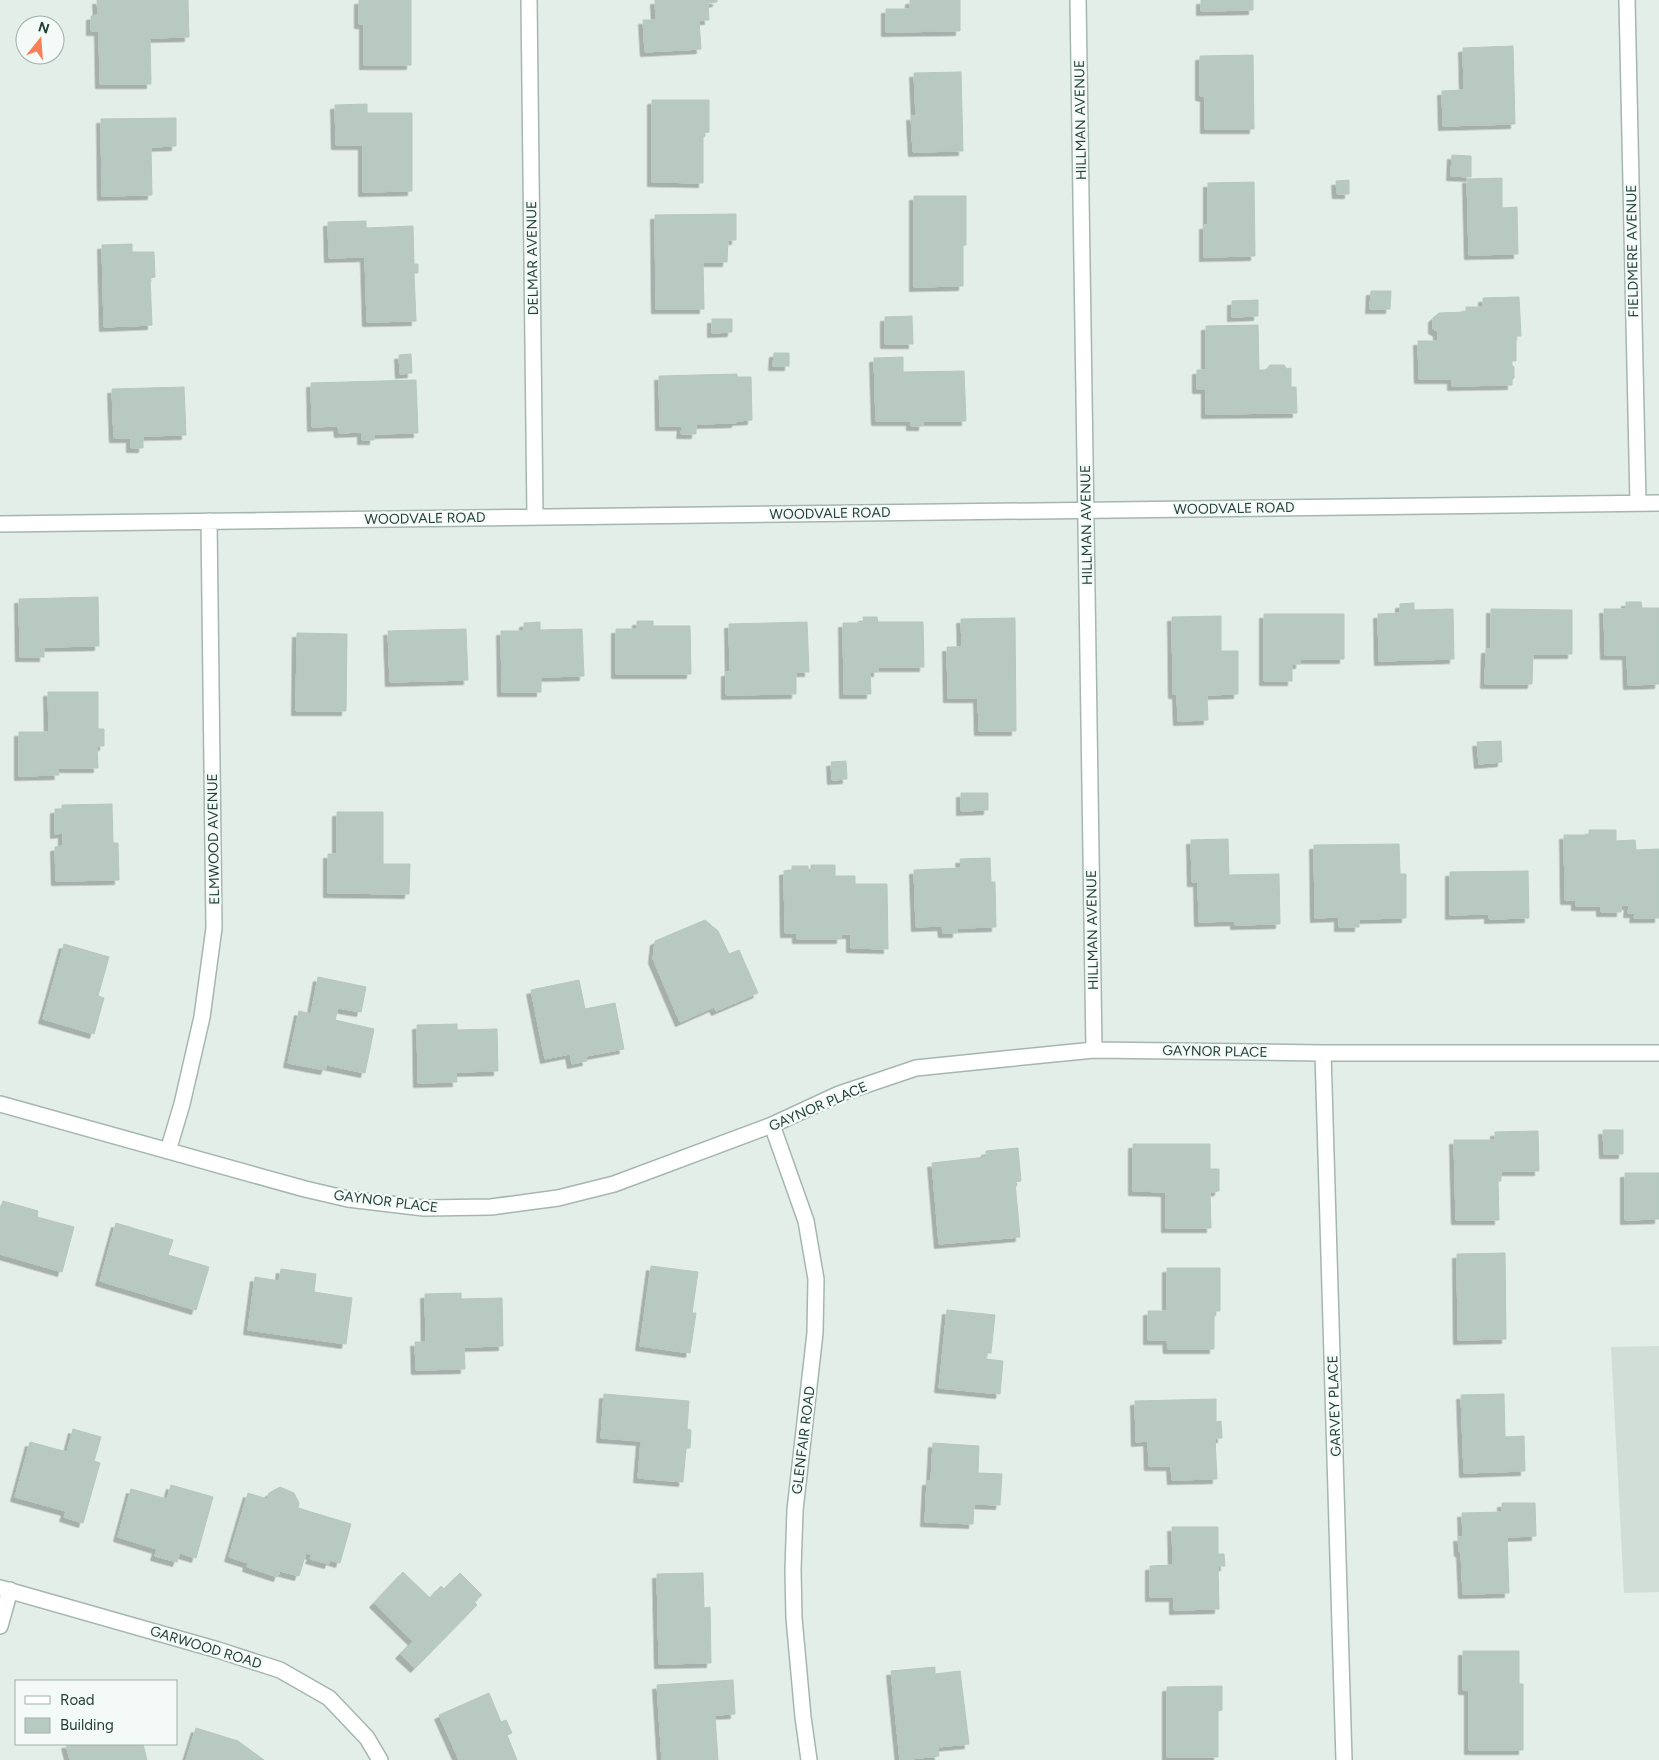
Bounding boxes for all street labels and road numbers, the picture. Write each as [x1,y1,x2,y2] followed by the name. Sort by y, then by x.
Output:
[1071,60,1090,180] street label: HILLMAN AVENUE
[1623,184,1642,318] street label: FIELDMERE AVENUE
[523,201,542,315] street label: DELMAR AVENUE
[1077,465,1096,585] street label: HILLMAN AVENUE
[1173,499,1295,518] street label: WOODVALE ROAD
[769,504,891,523] street label: WOODVALE ROAD
[364,509,486,528] street label: WOODVALE ROAD
[204,773,223,905] street label: ELMWOOD AVENUE
[1083,870,1102,990] street label: HILLMAN AVENUE
[1162,1042,1268,1061] street label: GAYNOR PLACE
[766,1078,870,1135] street label: GAYNOR PLACE
[333,1187,439,1216] street label: GAYNOR PLACE
[1324,1355,1345,1457] street label: GARVEY PLACE
[788,1385,819,1495] street label: GLENFAIR ROAD
[148,1622,264,1673] street label: GARWOOD ROAD

